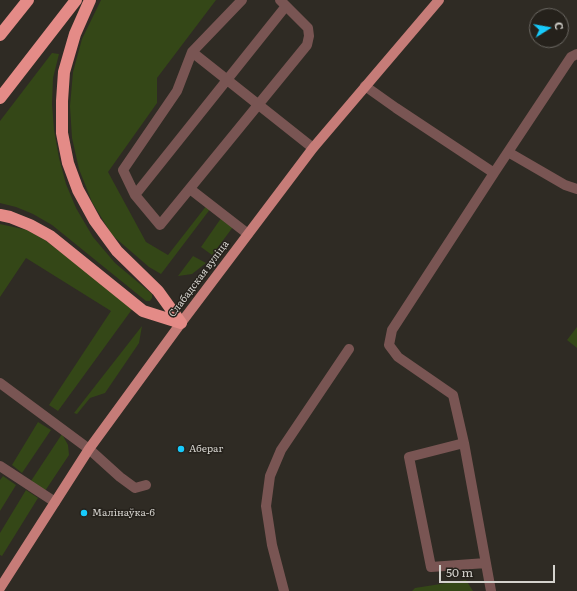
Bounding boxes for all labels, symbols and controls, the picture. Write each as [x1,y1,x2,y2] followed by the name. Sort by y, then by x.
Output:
[529,8,569,48] north arrow
[551,21,568,31] text: С
[166,238,232,320] street label: Слабадская вуліца
[189,443,223,455] place label: Абераг
[176,444,186,454] marker: Абераг
[92,507,155,519] place label: Малінаўка-6
[79,508,89,518] marker: Малінаўка-6
[441,557,557,583] scale bar
[446,563,473,581] text: 50 m

